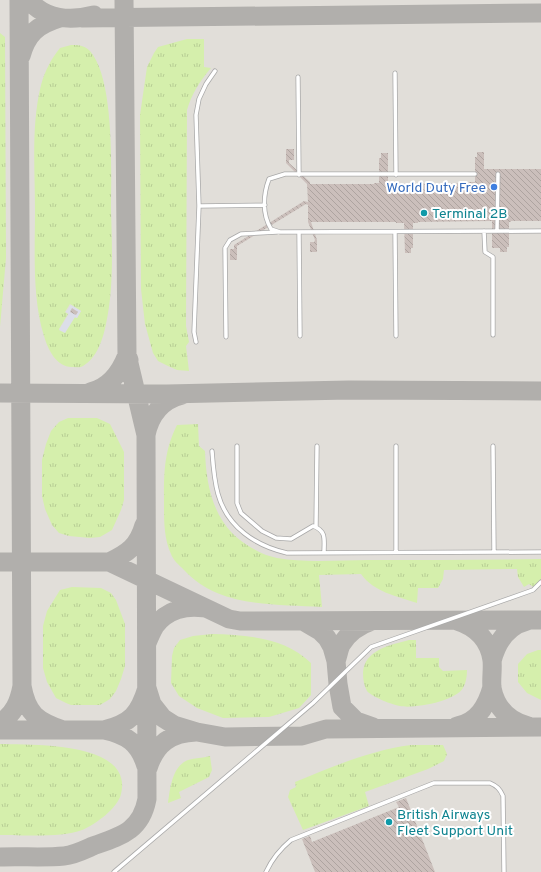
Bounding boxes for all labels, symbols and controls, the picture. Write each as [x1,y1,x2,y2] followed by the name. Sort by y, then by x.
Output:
[386,180,486,197] place label: World Duty Free
[489,182,499,192] marker: World Duty Free
[432,206,507,223] place label: Terminal 2B
[419,208,429,218] marker: Terminal 2B
[397,807,513,840] place label: British Airways Fleet Support Unit
[384,817,394,827] marker: British Airways Fleet Support Unit

